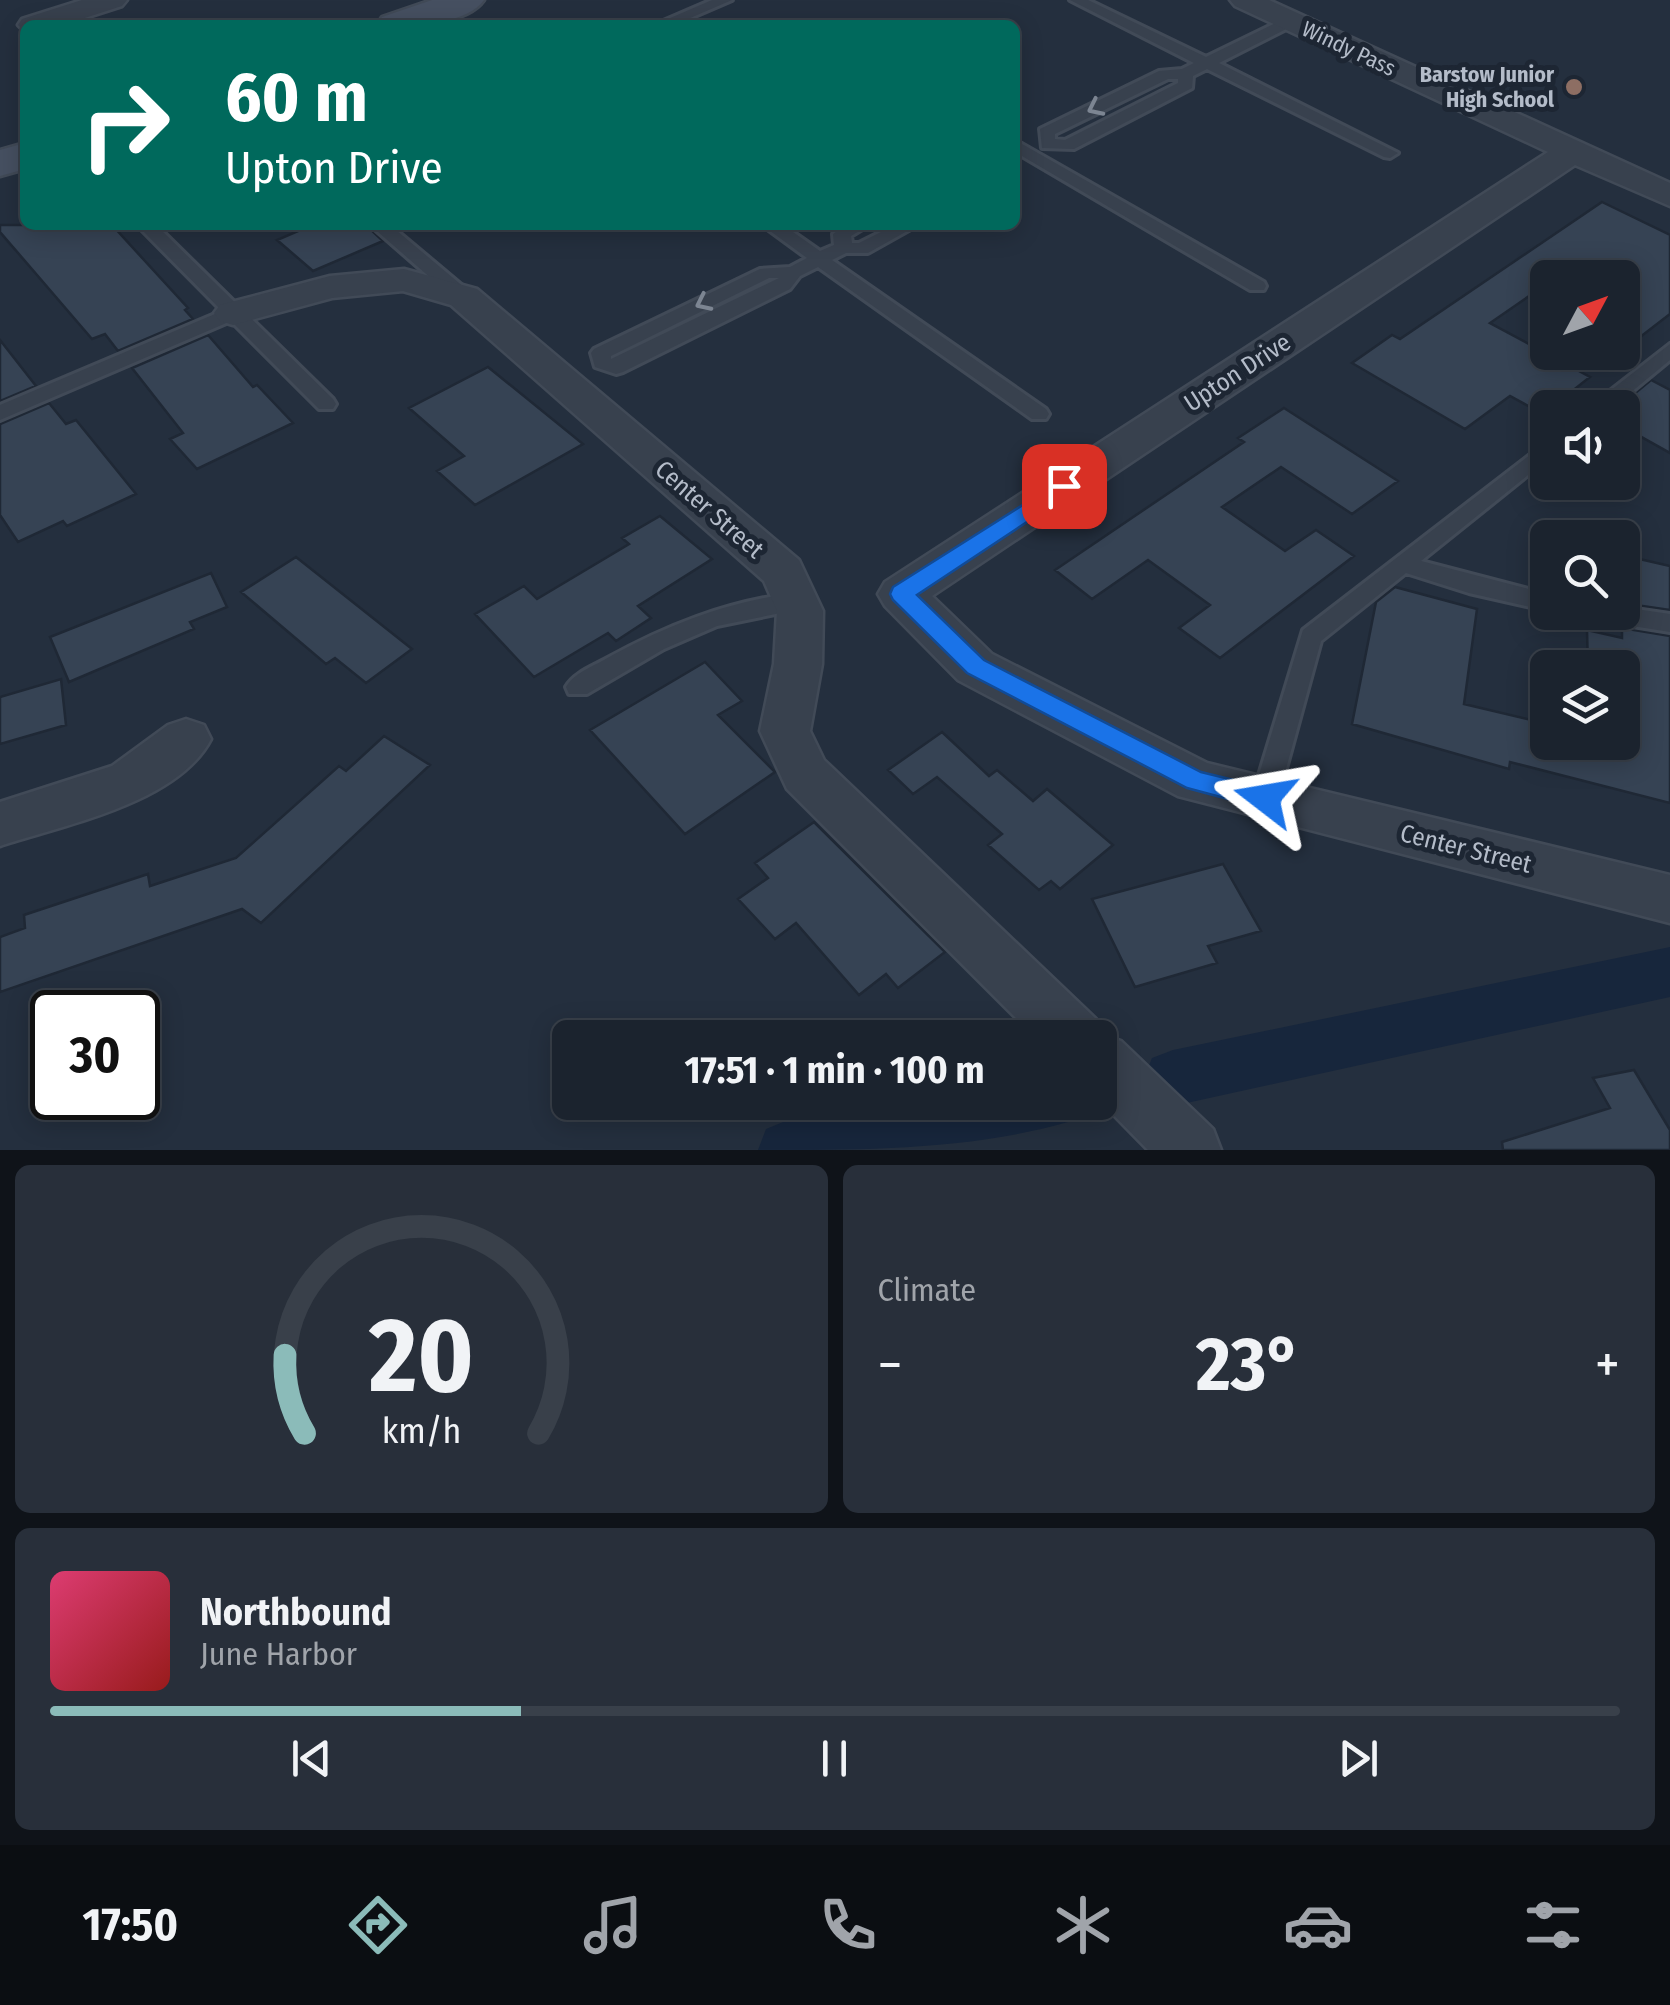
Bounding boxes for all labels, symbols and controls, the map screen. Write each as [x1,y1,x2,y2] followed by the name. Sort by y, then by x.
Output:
[1298,15,1400,82] street label: Windy Pass
[225,56,368,140] text: 60 m
[60,60,190,190] icon: right
[1420,61,1555,113] place label: Barstow Junior High School
[1563,76,1585,98] marker: Barstow Junior High School
[1088,96,1106,115] one-way arrow
[225,141,443,195] text: Upton Drive
[1530,260,1640,370] north arrow
[1530,260,1640,760] map controls
[696,291,714,310] one-way arrow
[1179,327,1296,418] street label: Upton Drive
[1530,390,1640,500] button: sound
[1022,444,1107,529] pin
[649,454,770,566] street label: Center Street
[1037,459,1092,514] icon: arrive
[1530,520,1640,630] button: search
[1530,650,1640,760] button: layers
[1213,746,1317,850] position arrow
[1397,818,1535,880] street label: Center Street
[30,990,160,1120] speed limit sign: 30
[684,1047,985,1093] text: 17:51 · 1 min · 100 m
[878,1271,976,1309] text: Climate
[368,1294,474,1419] text: 20
[1196,1320,1301,1410] text: 23°
[878,1332,902,1398] text: −
[1595,1332,1620,1398] text: +
[381,1410,461,1452] text: km/h
[200,1589,392,1635] text: Northbound
[200,1635,357,1673] text: June Harbor
[284,1731,339,1786] icon: previous
[807,1731,862,1786] icon: pause
[1331,1731,1386,1786] icon: next
[343,1890,413,1960] icon: directions
[578,1890,648,1960] icon: music
[813,1890,883,1960] icon: phone
[1048,1890,1118,1960] icon: climate
[1283,1890,1353,1960] icon: car
[1518,1890,1588,1960] icon: filters
[82,1898,178,1952] text: 17:50

